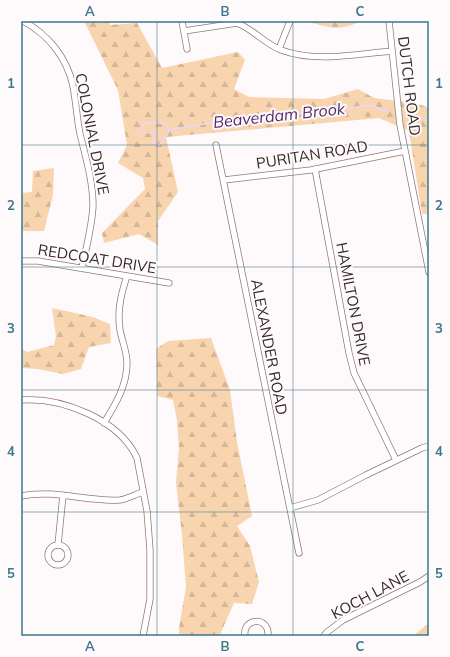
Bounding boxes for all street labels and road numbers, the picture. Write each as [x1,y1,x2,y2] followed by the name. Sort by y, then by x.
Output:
[394,35,425,137] street label: DUTCH ROAD
[71,71,114,197] street label: COLONIAL DRIVE
[255,136,369,173] street label: PURITAN ROAD
[37,240,158,277] street label: REDCOAT DRIVE
[332,241,375,367] street label: HAMILTON DRIVE
[247,277,292,416] street label: ALEXANDER ROAD
[328,566,412,623] street label: KOCH LANE

